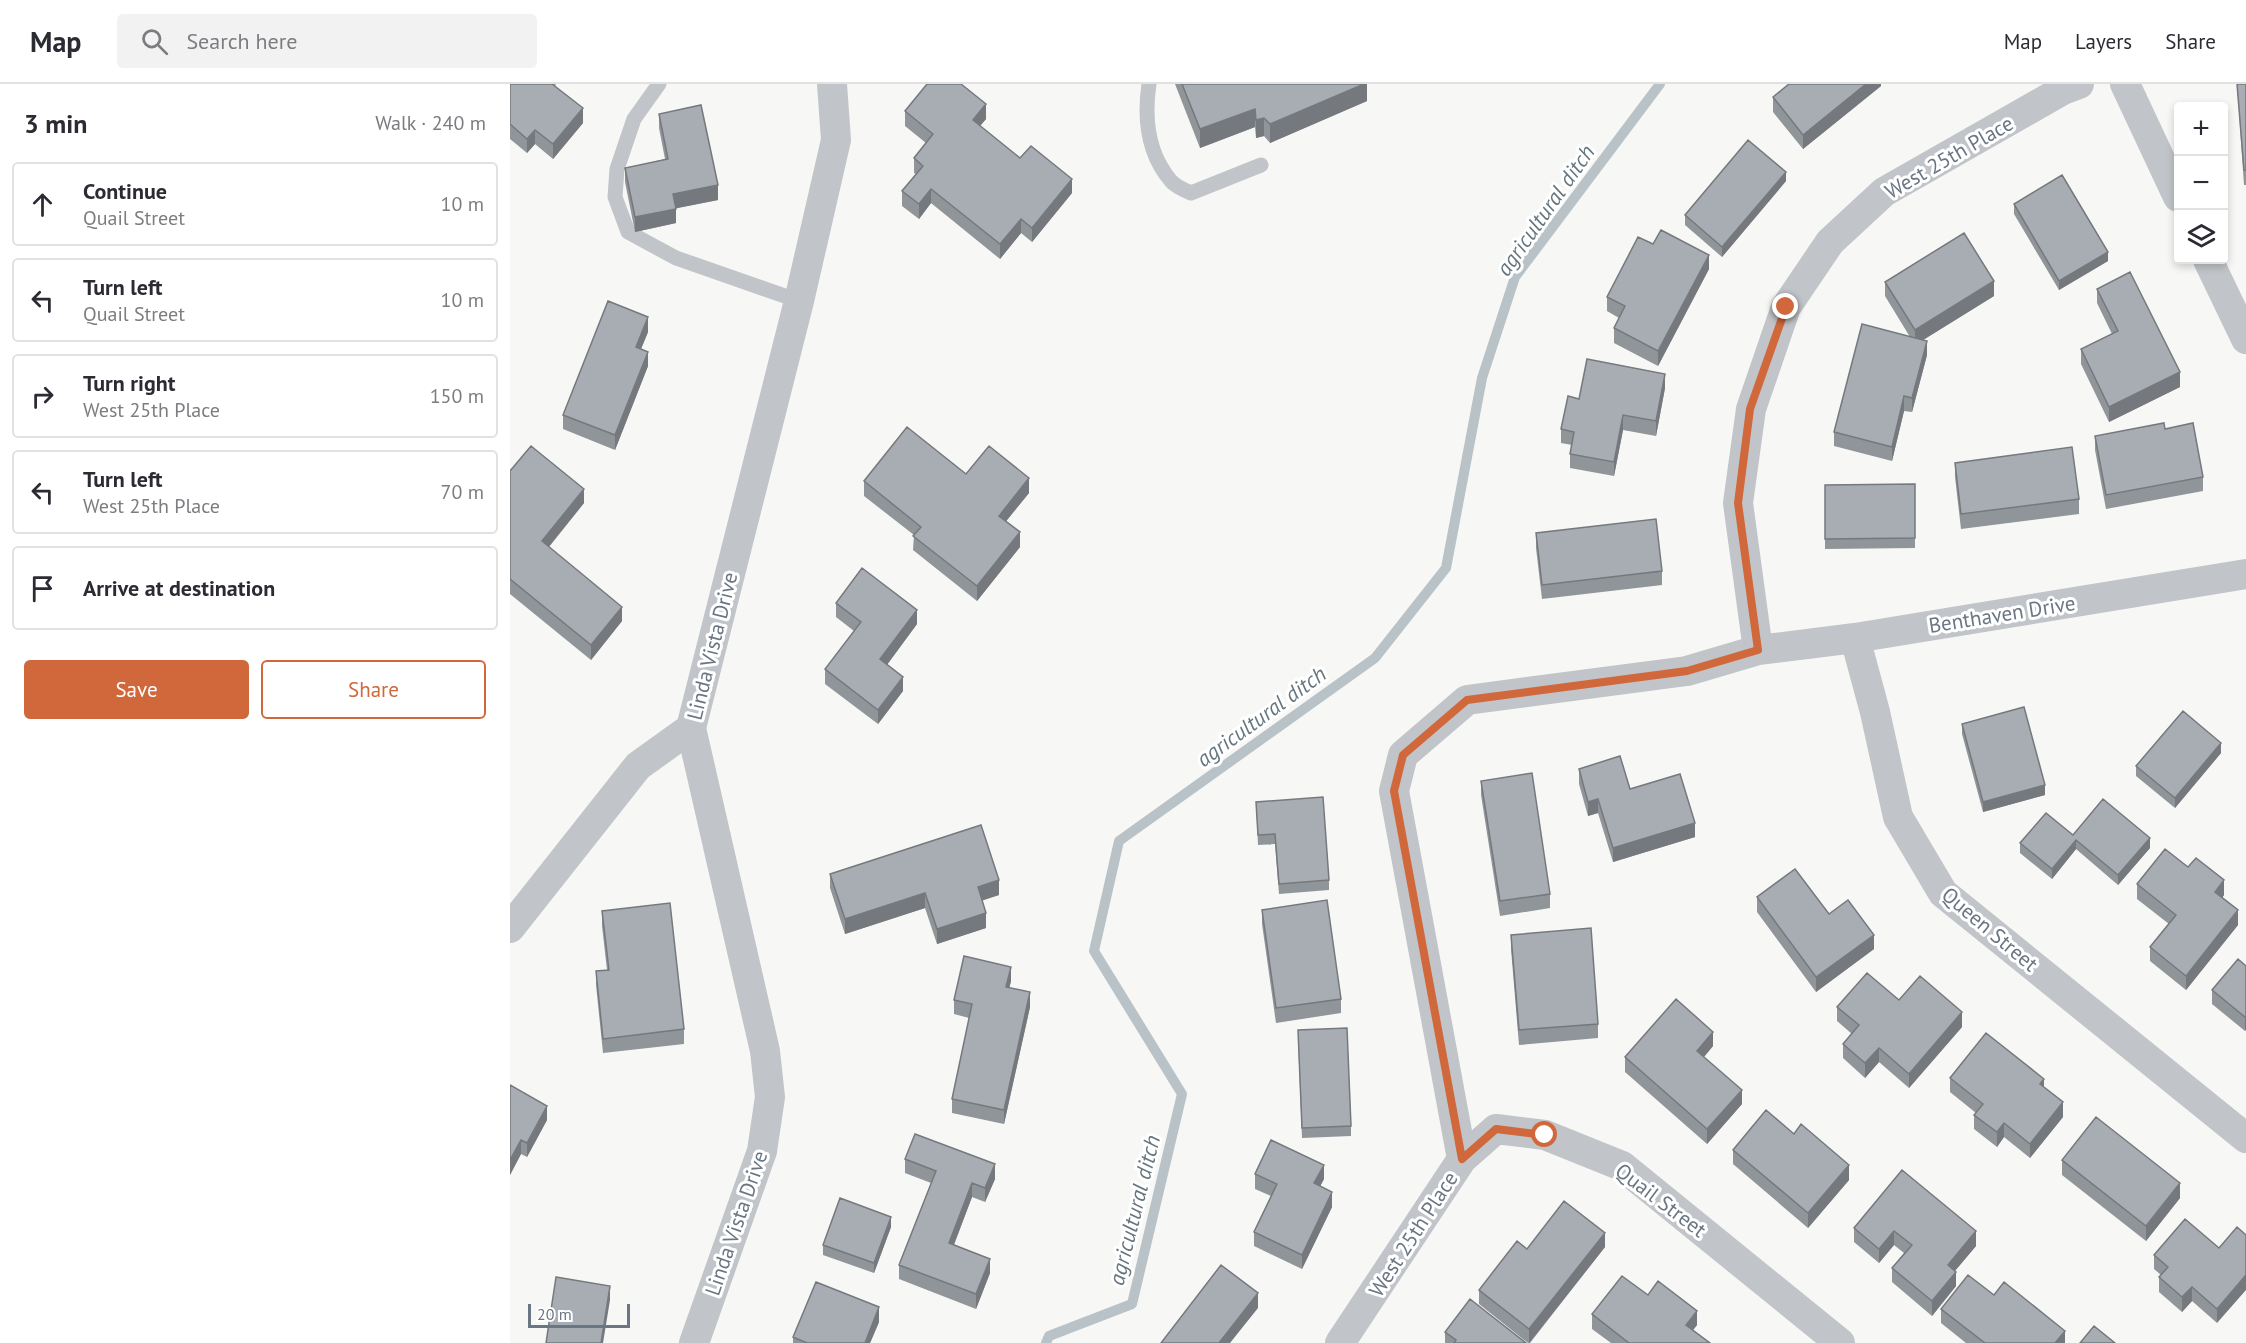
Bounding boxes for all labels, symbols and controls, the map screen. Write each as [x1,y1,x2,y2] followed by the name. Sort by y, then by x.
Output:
[117,14,537,68] search box
[30,23,81,60] text: Map
[138,25,171,58] icon: search
[186,27,297,55] text: Search here
[2004,28,2042,55] text: Map
[2075,28,2132,55] text: Layers
[2165,28,2216,55] text: Share
[2174,102,2228,264] map controls
[2174,102,2228,156] button: +
[24,107,87,140] text: 3 min
[1880,109,2018,205] street label: West 25th Place
[375,110,486,136] text: Walk · 240 m
[1489,139,1601,281] water label: agricultural ditch
[2174,156,2228,210] button: −
[83,177,167,205] text: Continue
[26,188,59,221] icon: ahead
[441,191,484,217] text: 10 m
[83,205,185,231] text: Quail Street
[2174,210,2228,264] button: layers
[83,273,163,301] text: Turn left
[26,284,59,317] icon: left
[441,287,484,313] text: 10 m
[1772,293,1798,319] route end
[83,301,185,327] text: Quail Street
[83,369,175,397] text: Turn right
[26,380,59,413] icon: right
[430,383,484,409] text: 150 m
[83,397,220,423] text: West 25th Place
[83,465,163,493] text: Turn left
[26,476,59,509] icon: left
[441,479,484,505] text: 70 m
[83,493,220,519] text: West 25th Place
[681,569,743,723] street label: Linda Vista Drive
[26,572,59,605] icon: arrive
[83,574,275,602] text: Arrive at destination
[1927,589,2077,639] street label: Benthaven Drive
[24,660,249,719] button: Save
[261,660,486,719] button: Share
[1191,660,1331,772] water label: agricultural ditch
[1936,881,2044,977] street label: Queen Street
[1531,1121,1557,1147] route start
[1102,1132,1166,1288] water label: agricultural ditch
[699,1147,773,1299] street label: Linda Vista Drive
[1610,1157,1712,1243] street label: Quail Street
[1363,1166,1463,1302] street label: West 25th Place
[528,1301,630,1328] scale bar
[537,1304,572,1324] text: 20 m

